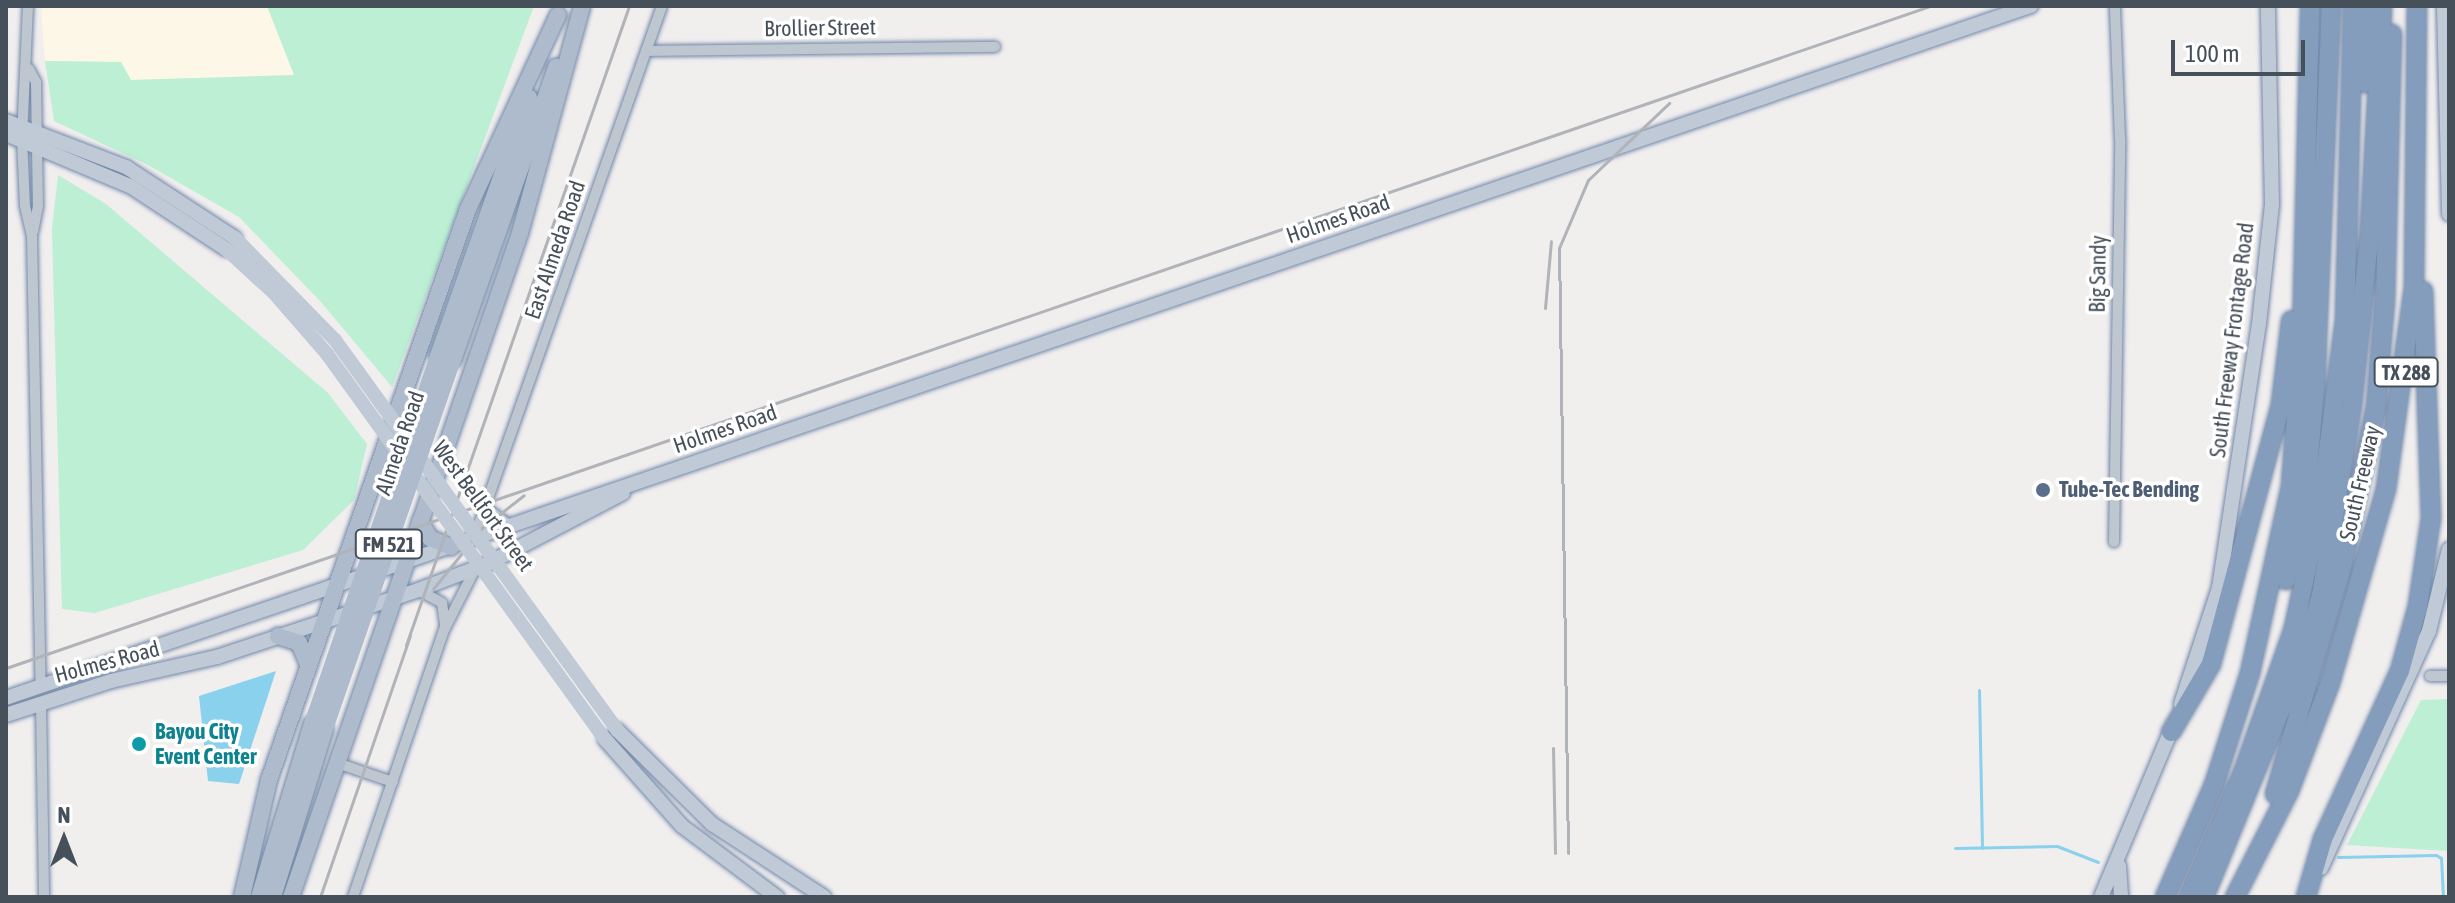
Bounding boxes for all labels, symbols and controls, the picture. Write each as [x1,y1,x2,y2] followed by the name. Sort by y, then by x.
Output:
[764,14,876,42] street label: Brollier Street
[2175,24,2309,74] scale bar
[2185,40,2239,67] text: 100 m
[519,177,591,323] street label: East Almeda Road
[1283,189,1393,249] street label: Holmes Road
[2204,221,2260,459] street label: South Freeway Frontage Road
[2084,235,2112,313] street label: Big Sandy
[2372,356,2440,388] road number: TX 288
[370,388,430,498] street label: Almeda Road
[670,399,780,459] street label: Holmes Road
[2334,423,2386,543] street label: South Freeway
[427,436,539,576] street label: West Bellfort Street
[2059,477,2199,503] place label: Tube-Tec Bending
[2034,481,2052,499] marker: Tube-Tec Bending
[353,528,425,560] road number: FM 521
[52,635,162,689] street label: Holmes Road
[155,718,256,770] place label: Bayou City Event Center
[130,735,148,753] marker: Bayou City Event Center
[24,799,104,879] north arrow
[58,802,70,828] text: N

